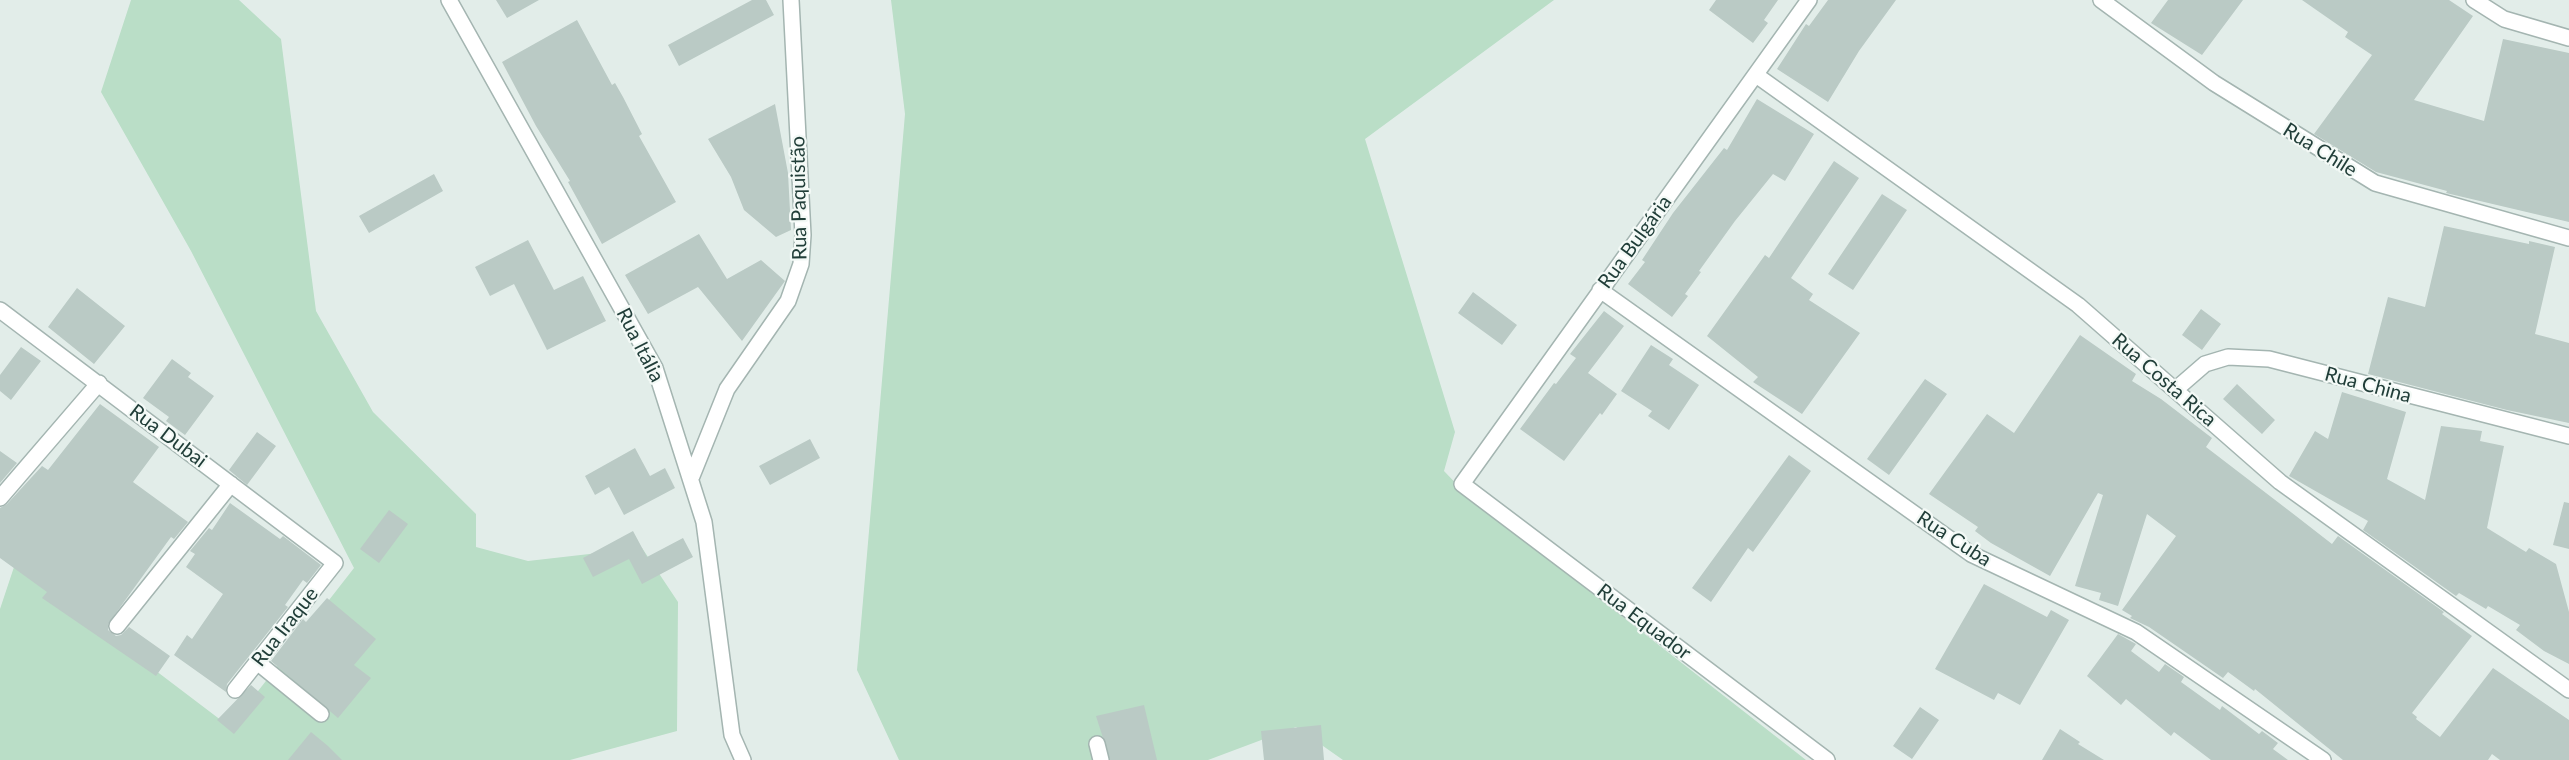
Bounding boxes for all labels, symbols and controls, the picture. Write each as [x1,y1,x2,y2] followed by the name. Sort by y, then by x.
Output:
[2278,118,2362,182] street label: Rua Chile
[786,136,812,260] street label: Rua Paquistão
[1593,191,1677,293] street label: Rua Bulgária
[611,304,669,386] street label: Rua Itália
[2107,328,2221,432] street label: Rua Costa Rica
[2322,362,2414,408] street label: Rua China
[125,399,211,473] street label: Rua Dubai
[1912,506,1996,572] street label: Rua Cuba
[1592,579,1696,665] street label: Rua Equador
[247,583,323,671] street label: Rua Iraque

